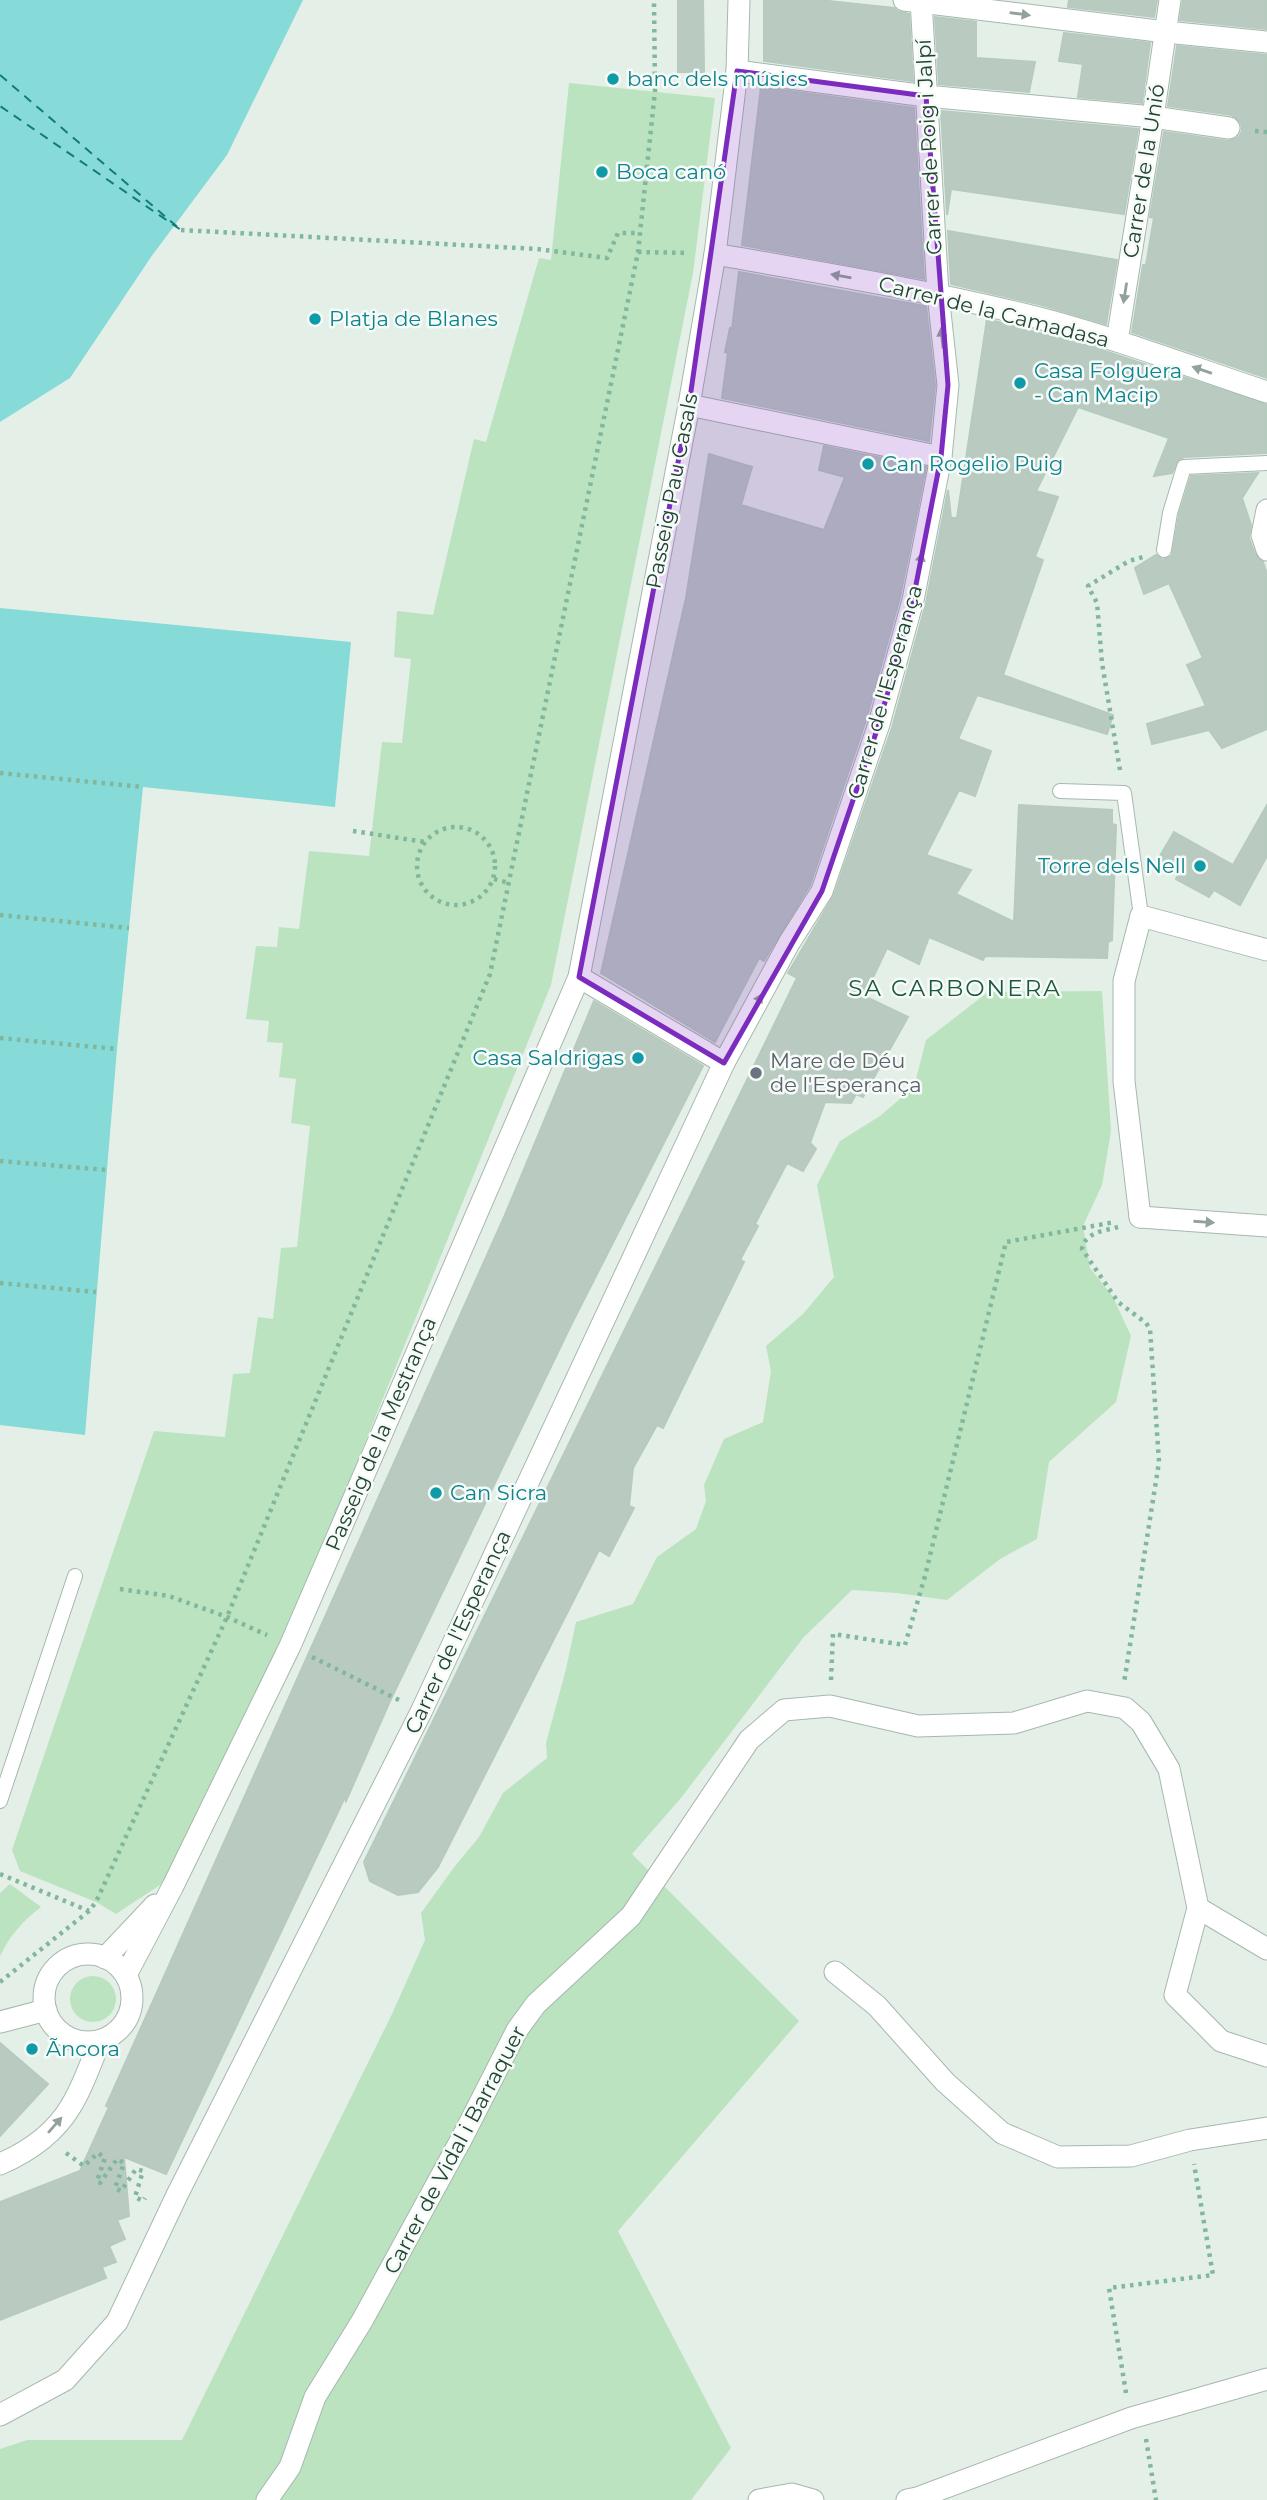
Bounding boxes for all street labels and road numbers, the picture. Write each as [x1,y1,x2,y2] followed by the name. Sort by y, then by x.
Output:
[910,37,947,256] street label: Carrer de Roig i Jalpí
[1117,82,1170,260] street label: Carrer de la Unió
[876,271,1112,352] street label: Carrer de la Camadasa
[640,391,703,591] street label: Passeig Pau Casals
[842,582,927,802] street label: Carrer de l'Esperança
[320,1313,441,1555] street label: Passeig de la Mestrança
[399,1526,516,1738] street label: Carrer de l'Esperança
[378,2021,531,2278] street label: Carrer de Vidal i Barraquer

